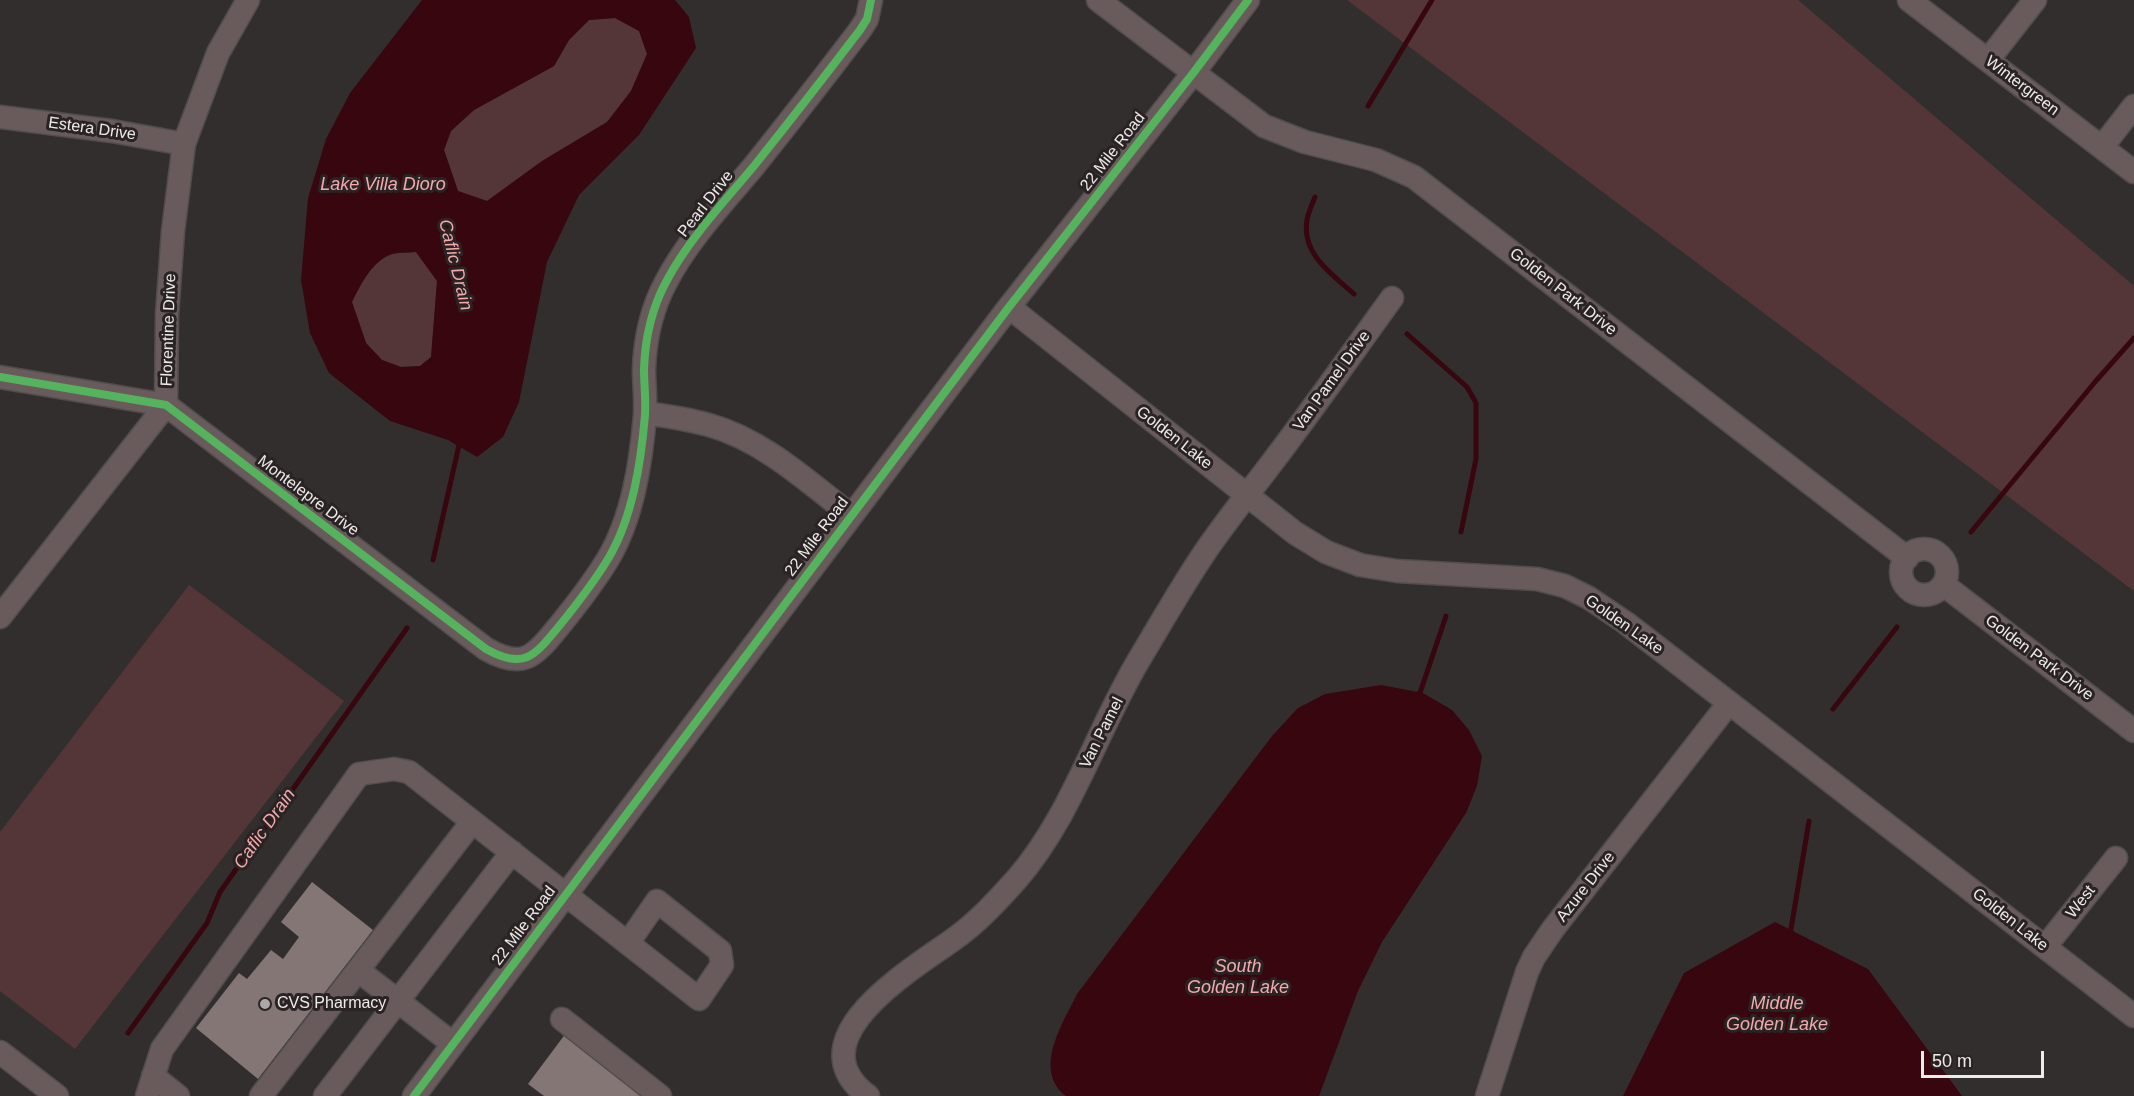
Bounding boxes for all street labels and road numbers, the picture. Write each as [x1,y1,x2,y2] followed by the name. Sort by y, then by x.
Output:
[1981,52,2063,120] street label: Wintergreen
[1076,109,1150,195] street label: 22 Mile Road
[47,113,137,145] street label: Estera Drive
[674,167,738,241] street label: Pearl Drive
[1506,244,1620,340] street label: Golden Park Drive
[157,273,181,387] street label: Florentine Drive
[1289,327,1375,435] street label: Van Pamel Drive
[1132,403,1216,473] street label: Golden Lake
[254,452,362,540] street label: Montelepre Drive
[781,494,853,580] street label: 22 Mile Road
[1581,591,1667,659] street label: Golden Lake
[1981,611,2097,705] street label: Golden Park Drive
[1076,694,1128,772] street label: Van Pamel
[1553,848,1619,926] street label: Azure Drive
[2062,882,2100,922] street label: West
[488,883,560,969] street label: 22 Mile Road
[1968,885,2052,955] street label: Golden Lake

